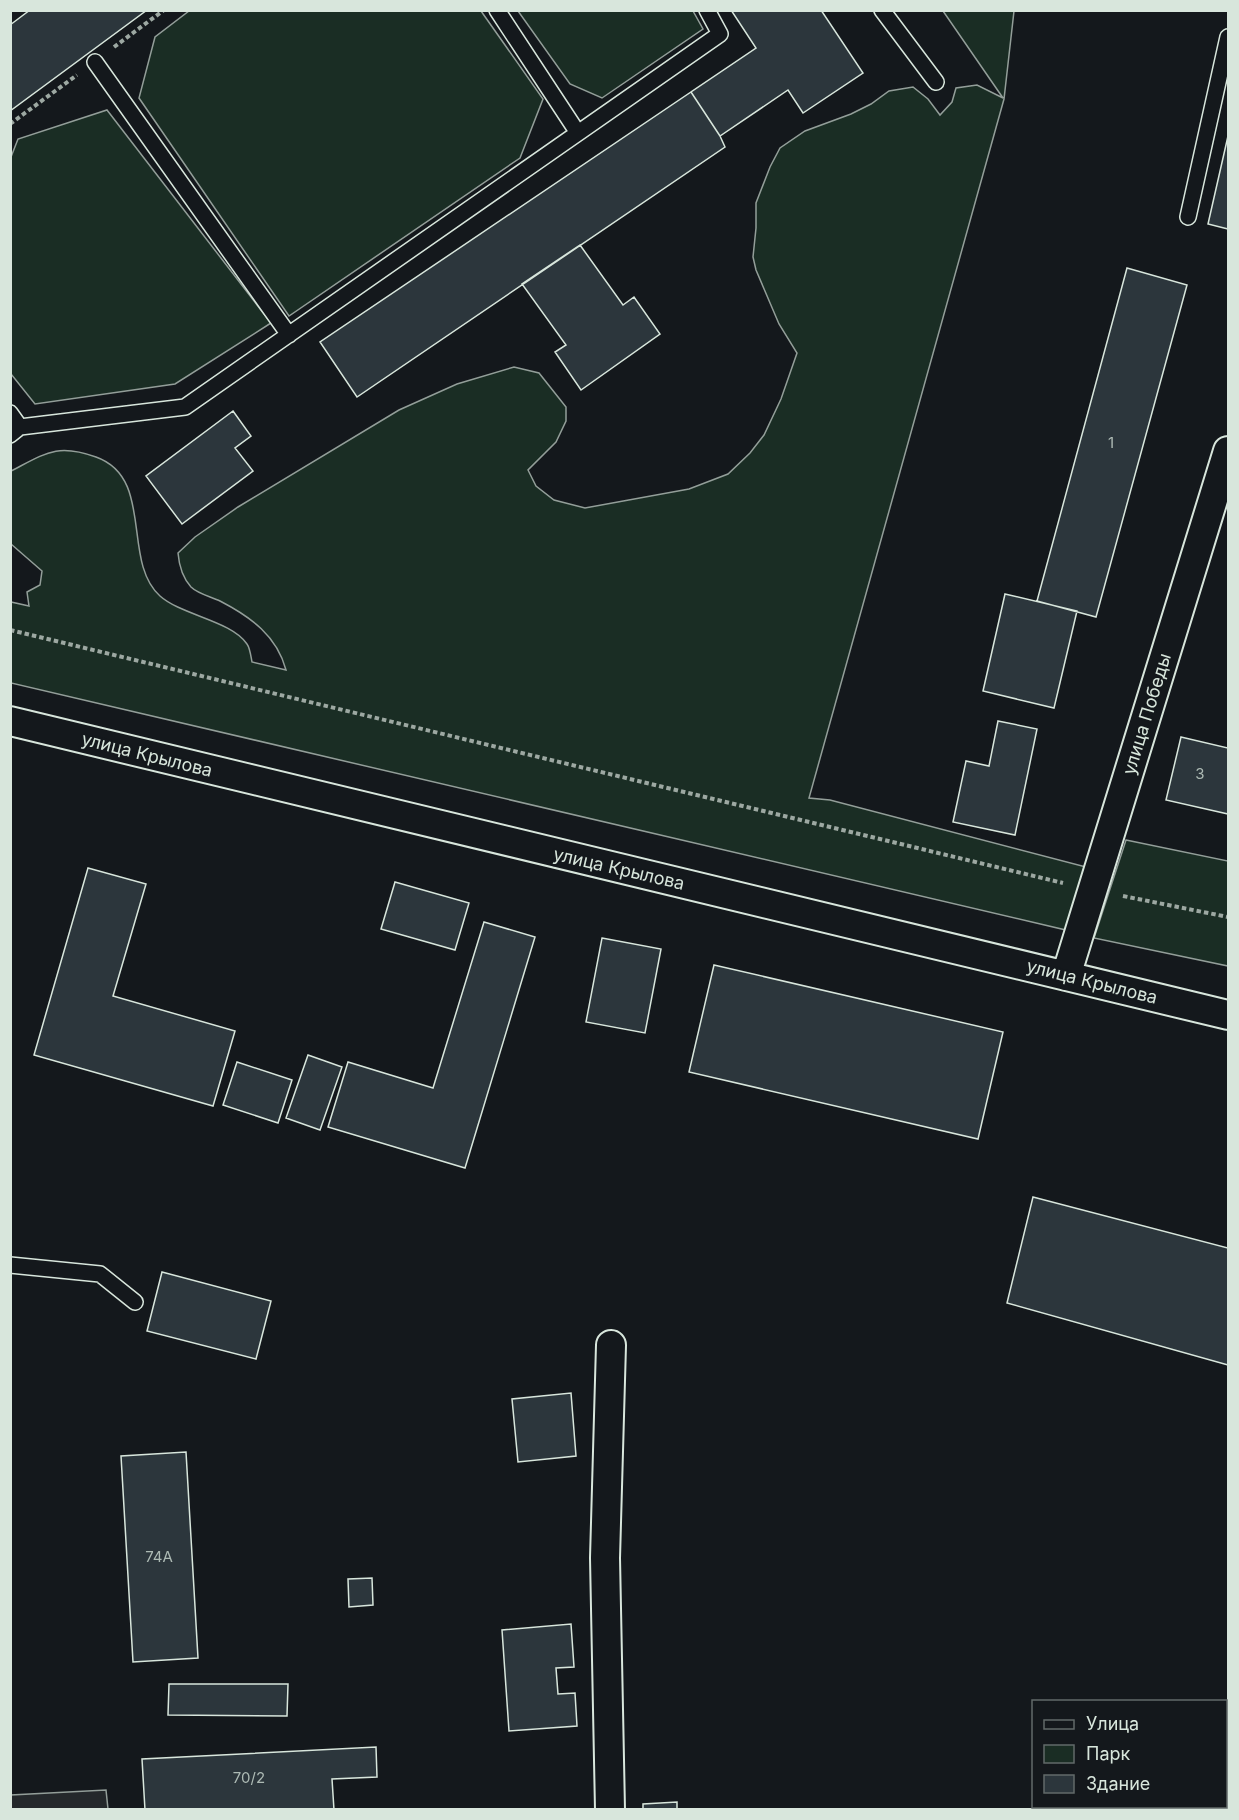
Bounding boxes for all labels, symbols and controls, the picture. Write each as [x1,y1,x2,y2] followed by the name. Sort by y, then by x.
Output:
[1108,433,1114,452] house number: 1
[1118,650,1175,777] street label: улица Победы
[80,728,215,781] street label: улица Крылова
[1195,764,1205,783] house number: 3
[551,843,687,894] street label: улица Крылова
[1025,955,1160,1008] street label: улица Крылова
[145,1547,173,1566] house number: 74А
[1032,1700,1227,1808] legend
[1086,1713,1139,1734] text: Улица
[1086,1743,1131,1764] text: Парк
[233,1768,265,1787] house number: 70/2
[1086,1773,1150,1794] text: Здание

